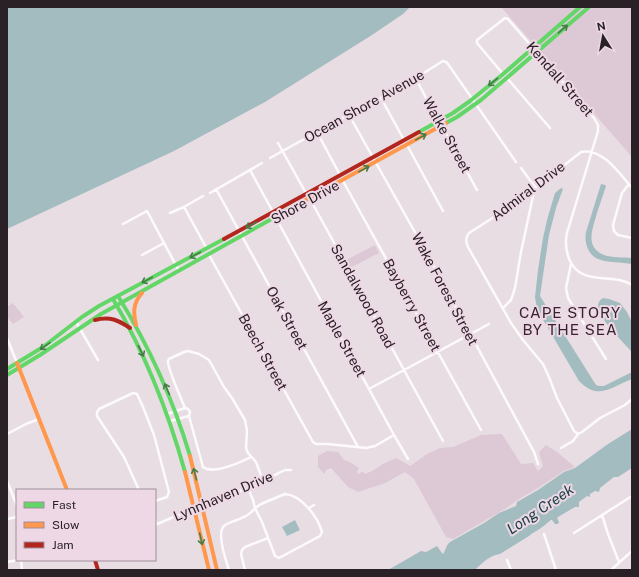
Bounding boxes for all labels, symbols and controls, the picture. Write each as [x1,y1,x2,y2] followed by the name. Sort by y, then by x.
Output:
[583,16,623,56] north arrow
[596,19,606,33] text: N
[557,25,568,34] one-way arrow
[523,38,597,120] street label: Kendall Street
[301,66,427,146] street label: Ocean Shore Avenue
[487,78,498,87] one-way arrow
[420,94,474,176] street label: Walke Street
[415,133,427,141] one-way arrow
[488,158,568,224] street label: Admiral Drive
[358,164,370,172] one-way arrow
[268,177,342,227] street label: Shore Drive
[245,222,257,229] one-way arrow
[409,230,481,348] street label: Wake Forest Street
[328,241,398,351] street label: Sandalwood Road
[189,251,201,259] one-way arrow
[380,256,444,354] street label: Bayberry Street
[141,277,153,285] one-way arrow
[263,283,311,353] street label: Oak Street
[315,298,369,380] street label: Maple Street
[519,304,621,338] district label: CAPE STORY BY THE SEA
[235,311,291,393] street label: Beech Street
[39,342,50,350] one-way arrow
[138,345,145,357] one-way arrow
[162,384,170,396] one-way arrow
[171,468,275,524] street label: Lynnhaven Drive
[190,468,198,481] one-way arrow
[503,480,577,538] water label: Long Creek
[16,489,156,561] legend
[52,498,77,512] text: Fast
[52,518,80,532] text: Slow
[198,532,206,545] one-way arrow
[52,538,74,552] text: Jam

